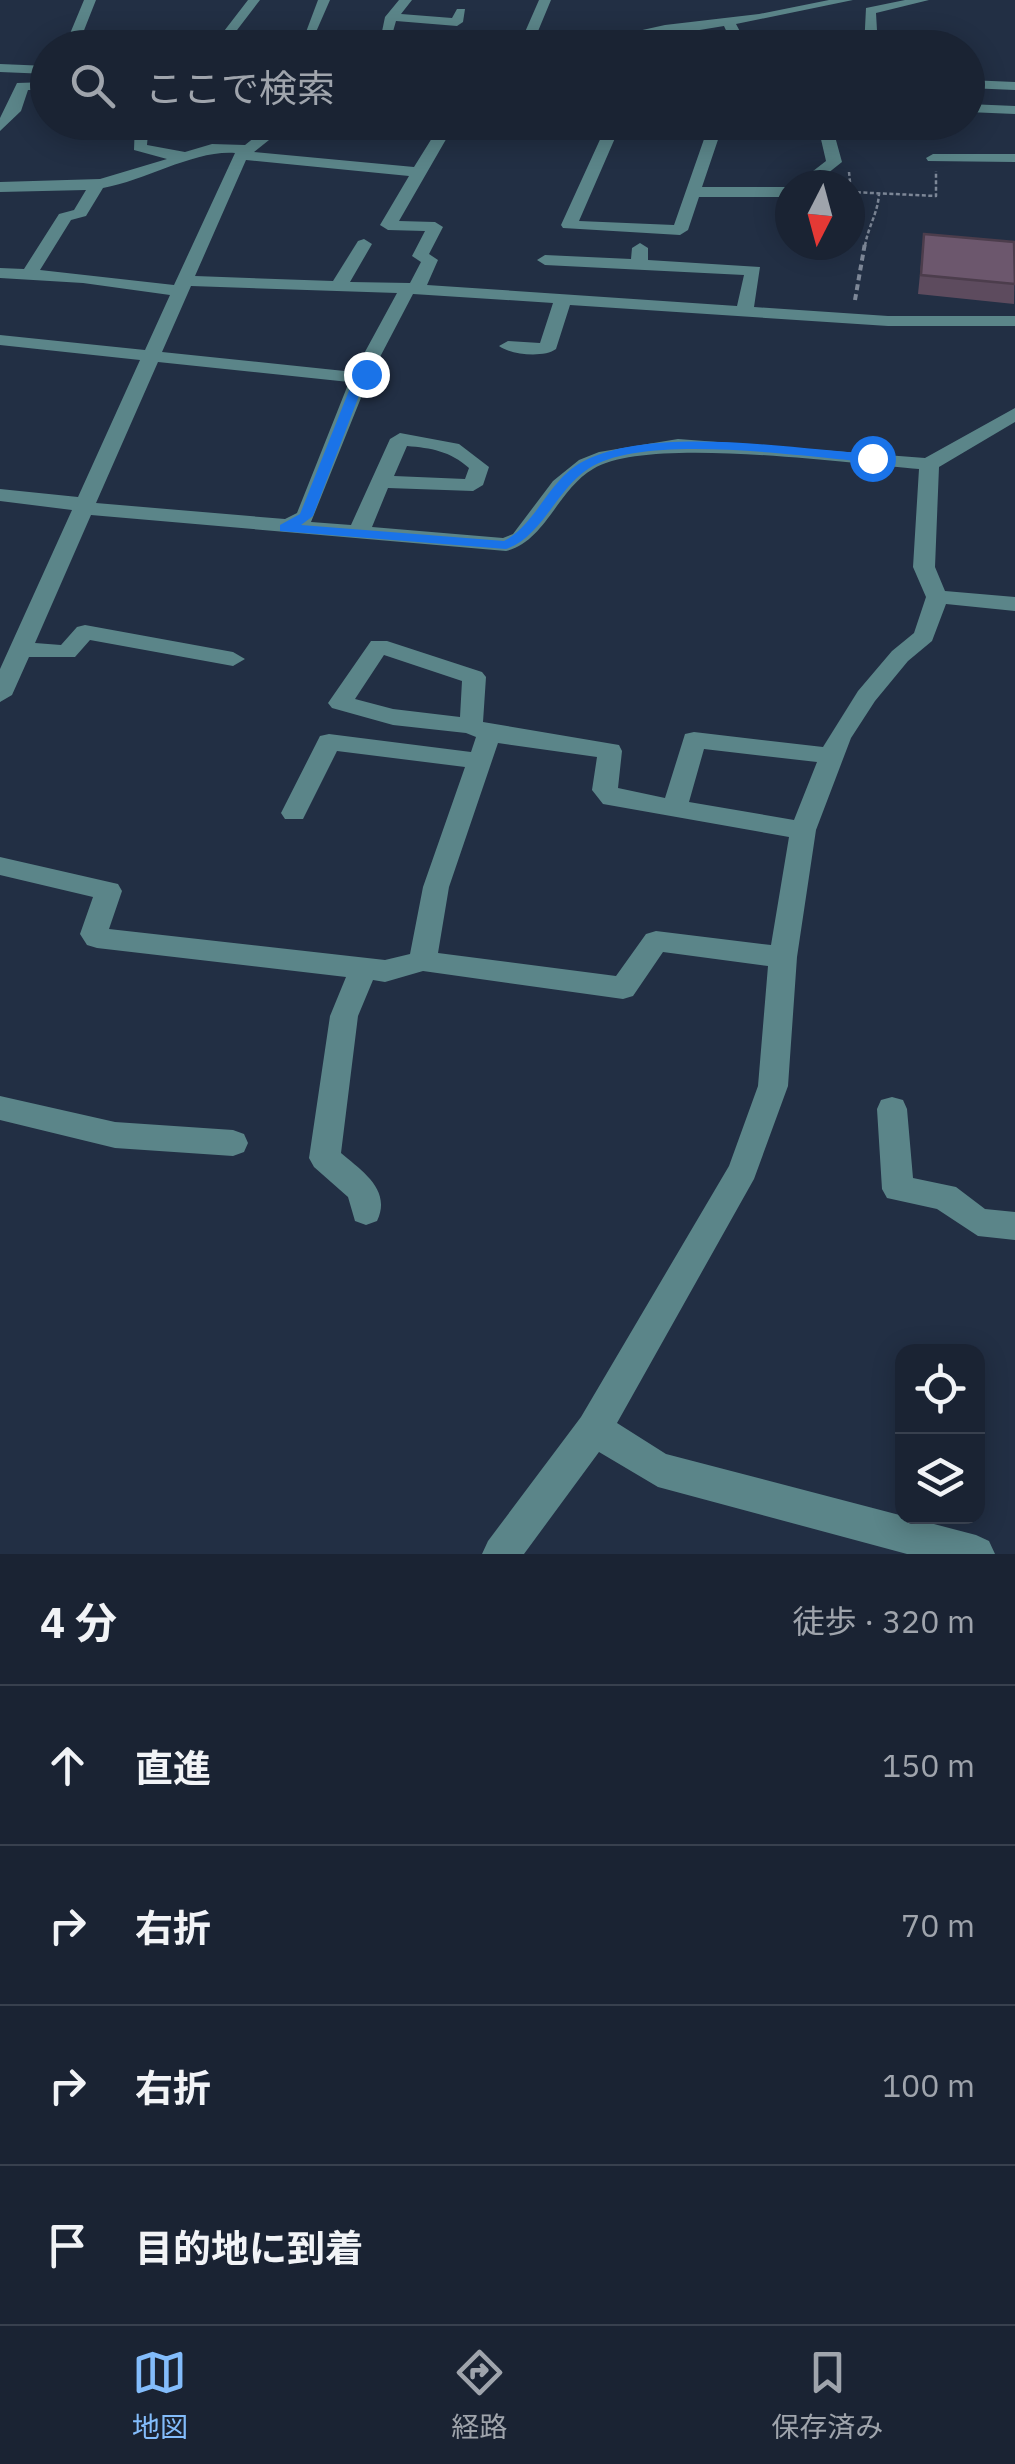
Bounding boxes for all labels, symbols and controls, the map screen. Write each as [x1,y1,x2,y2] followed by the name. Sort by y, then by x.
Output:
[30,30,985,140] search box
[65,58,120,113] icon: search
[145,63,335,112] text: ここで検索
[775,170,865,260] north arrow
[344,352,390,398] route end
[850,436,896,482] route start
[895,1344,985,1524] map controls
[895,1344,985,1434] button: locate
[895,1434,985,1524] button: layers
[40,1595,117,1650] text: 4 分
[792,1600,975,1642] text: 徒歩 · 320 m
[40,1738,95,1793] icon: ahead
[135,1743,211,1792] text: 直進
[882,1744,975,1786] text: 150 m
[40,1898,95,1953] icon: right
[135,1903,211,1952] text: 右折
[901,1904,975,1946] text: 70 m
[40,2058,95,2113] icon: right
[135,2063,211,2112] text: 右折
[882,2064,975,2106] text: 100 m
[40,2218,95,2273] icon: arrive
[135,2223,363,2272] text: 目的地に到着
[132,2345,188,2445] tab: 地図
[451,2345,507,2445] tab: 経路
[771,2345,883,2445] tab: 保存済み

